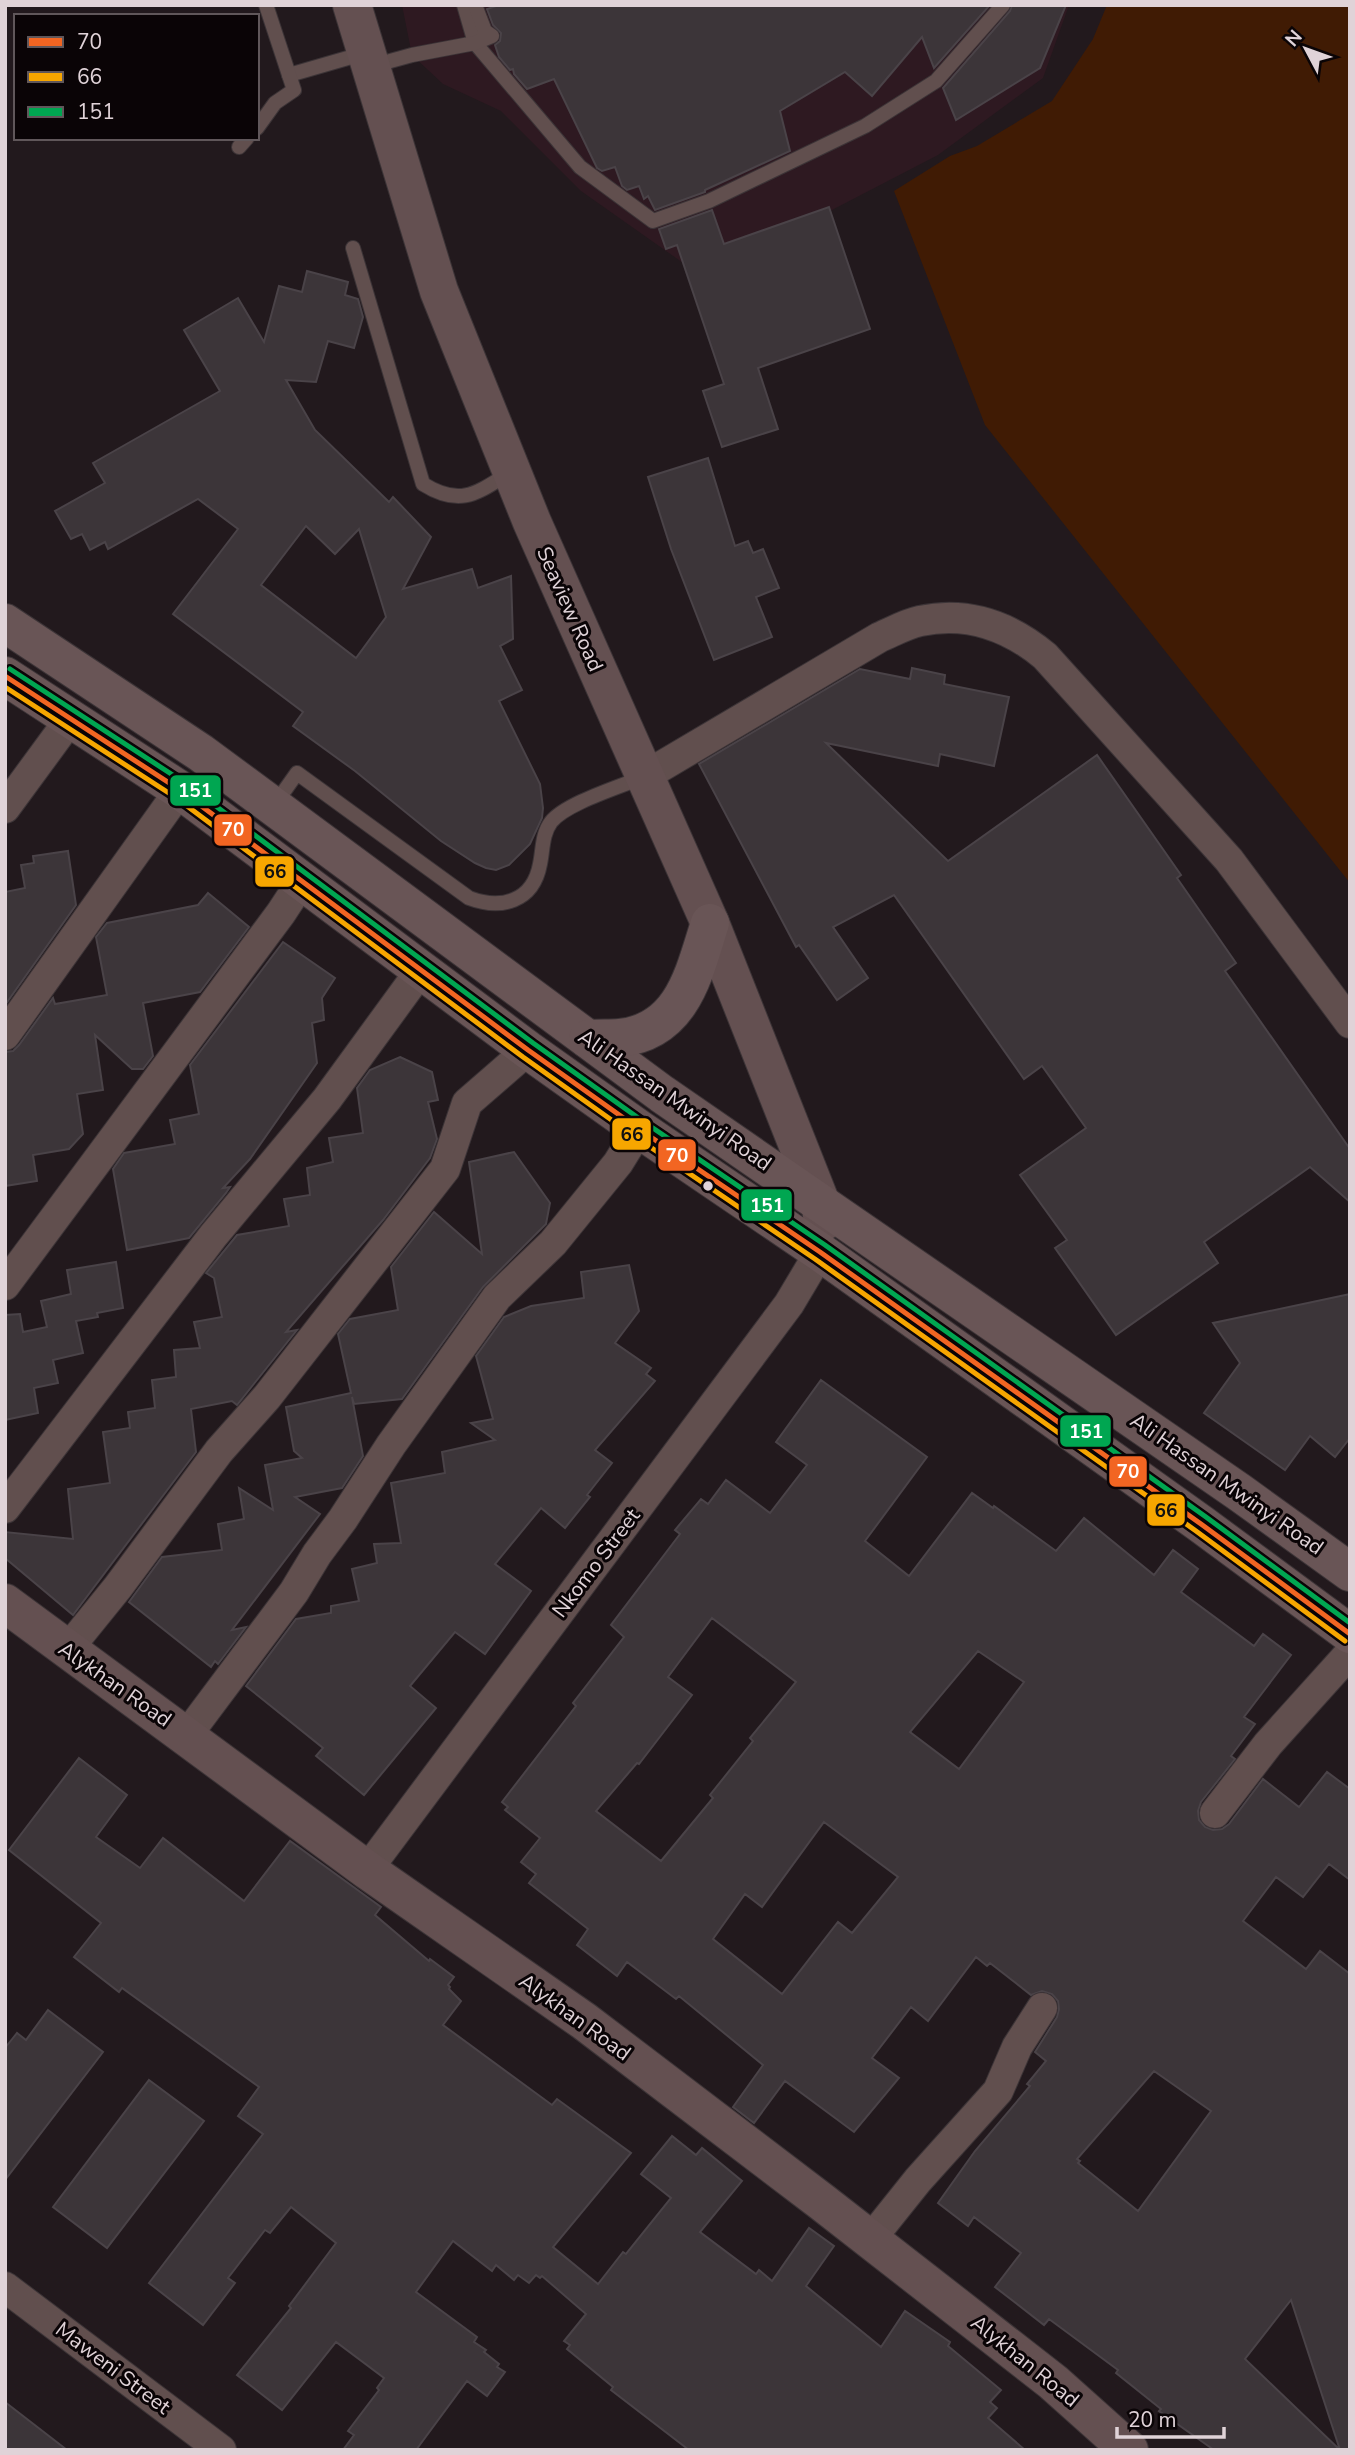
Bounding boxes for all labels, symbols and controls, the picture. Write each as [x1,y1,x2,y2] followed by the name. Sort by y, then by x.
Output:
[14,14,259,140] legend
[1271,14,1341,84] north arrow
[1279,25,1308,52] text: N
[77,28,102,56] text: 70
[77,63,102,91] text: 66
[77,98,115,126] text: 151
[530,542,610,676] street label: Seaview Road
[169,774,222,807] line badge: 151
[178,778,212,804] text: 151
[213,813,253,847] line badge: 70
[222,817,244,843] text: 70
[254,855,295,888] line badge: 66
[264,859,286,885] text: 66
[573,1023,777,1177] street label: Ali Hassan Mwinyi Road
[611,1117,652,1151] line badge: 66
[621,1122,643,1148] text: 66
[657,1138,697,1172] line badge: 70
[666,1143,688,1169] text: 70
[701,1179,715,1193] unlabelled marker
[740,1188,793,1222] line badge: 151
[750,1193,784,1219] text: 151
[1125,1407,1329,1561] street label: Ali Hassan Mwinyi Road
[1059,1414,1112,1448] line badge: 151
[1069,1419,1103,1445] text: 151
[1108,1455,1148,1488] line badge: 70
[1117,1459,1139,1485] text: 70
[1146,1493,1186,1527] line badge: 66
[1155,1498,1177,1524] text: 66
[546,1502,647,1623] street label: Nkomo Street
[53,1635,177,1733] street label: Alykhan Road
[513,1967,637,2067] street label: Alykhan Road
[965,2309,1085,2413] street label: Alykhan Road
[50,2316,177,2421] street label: Maweni Street
[1117,2396,1224,2440] scale bar
[1128,2406,1177,2434] text: 20 m

